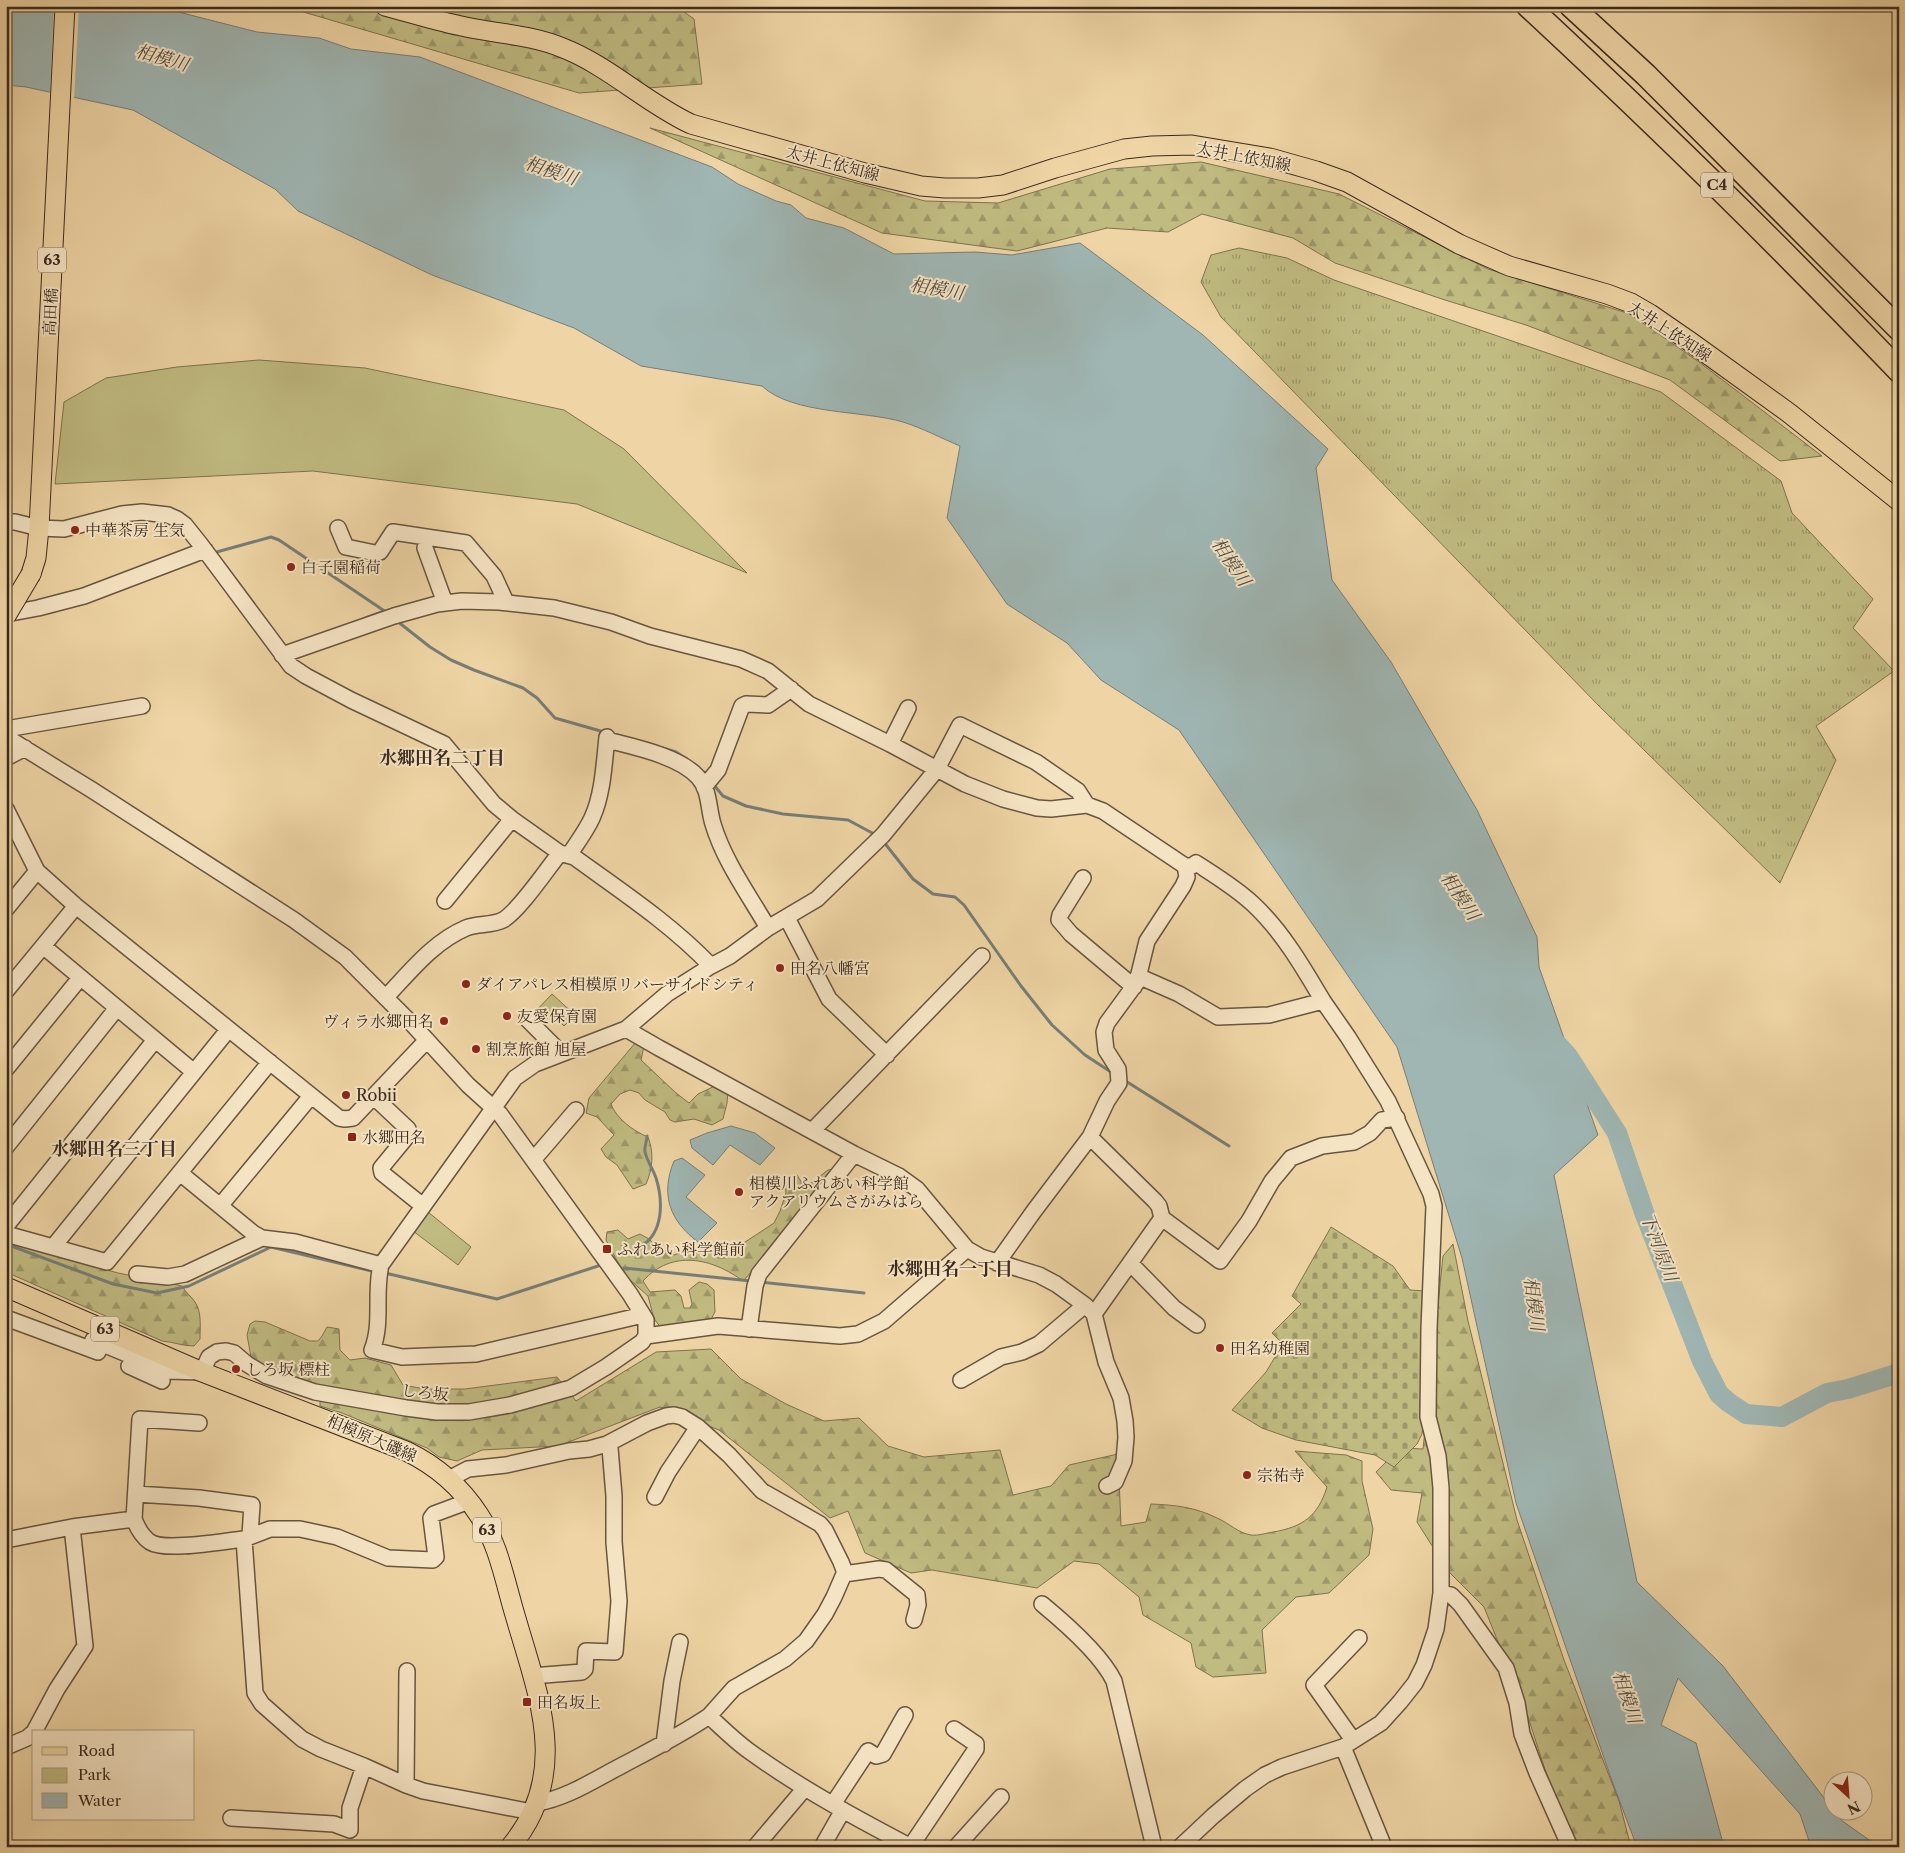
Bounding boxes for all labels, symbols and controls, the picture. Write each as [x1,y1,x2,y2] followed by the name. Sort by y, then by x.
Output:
[133,40,193,77] water label: 相模川
[1195,137,1293,175] street label: 太井上依知線
[784,141,882,185] street label: 太井上依知線
[522,152,582,190] water label: 相模川
[1701,172,1733,198] road number: C4
[38,248,66,272] road number: 63
[909,273,967,305] water label: 相模川
[39,288,61,336] street label: 高田橋
[1624,296,1716,366] street label: 太井上依知線
[85,520,185,540] place label: 中華茶房 生気
[69,524,81,536] marker: 中華茶房 生気
[1207,533,1256,592] water label: 相模川
[301,557,381,577] place label: 白子園稲荷
[285,561,297,573] marker: 白子園稲荷
[379,747,505,769] district label: 水郷田名二丁目
[1436,867,1485,926] water label: 相模川
[790,958,870,978] place label: 田名八幡宮
[774,962,786,974] marker: 田名八幡宮
[476,974,759,994] place label: ダイアパレス相模原リバーサイドシティ
[460,978,472,990] marker: ダイアパレス相模原リバーサイドシティ
[517,1006,597,1026] place label: 友愛保育園
[501,1010,513,1022] marker: 友愛保育園
[323,1011,434,1031] place label: ヴィラ水郷田名
[438,1015,450,1027] marker: ヴィラ水郷田名
[486,1039,586,1059] place label: 割烹旅館 旭屋
[470,1043,482,1055] marker: 割烹旅館 旭屋
[356,1085,397,1105] place label: Robii
[340,1089,352,1101] marker: Robii
[362,1127,426,1147] place label: 水郷田名
[346,1131,358,1143] marker: 水郷田名
[51,1138,177,1160] district label: 水郷田名三丁目
[749,1173,924,1211] place label: 相模川ふれあい科学館 アクアリウムさがみはら
[733,1186,745,1198] marker: 相模川ふれあい科学館 アクアリウムさがみはら
[1636,1209,1683,1286] water label: 下河原川
[617,1239,745,1259] place label: ふれあい科学館前
[601,1243,613,1255] marker: ふれあい科学館前
[887,1258,1013,1280] district label: 水郷田名一丁目
[1519,1276,1549,1334] water label: 相模川
[91,1316,119,1342] road number: 63
[1230,1338,1310,1358] place label: 田名幼稚園
[1214,1342,1226,1354] marker: 田名幼稚園
[246,1359,330,1379] place label: しろ坂 標柱
[230,1363,242,1375] marker: しろ坂 標柱
[400,1380,450,1404] street label: しろ坂
[324,1410,420,1466] street label: 相模原大磯線
[1257,1465,1305,1485] place label: 宗祐寺
[1241,1469,1253,1481] marker: 宗祐寺
[473,1518,501,1542] road number: 63
[1608,1668,1646,1728] water label: 相模川
[537,1692,601,1712] place label: 田名坂上
[521,1696,533,1708] marker: 田名坂上
[32,1730,195,1820] legend
[78,1741,115,1760] text: Road
[78,1765,112,1784] text: Park
[1822,1770,1872,1820] north arrow
[77,1791,122,1810] text: Water
[1844,1797,1863,1818] text: N

